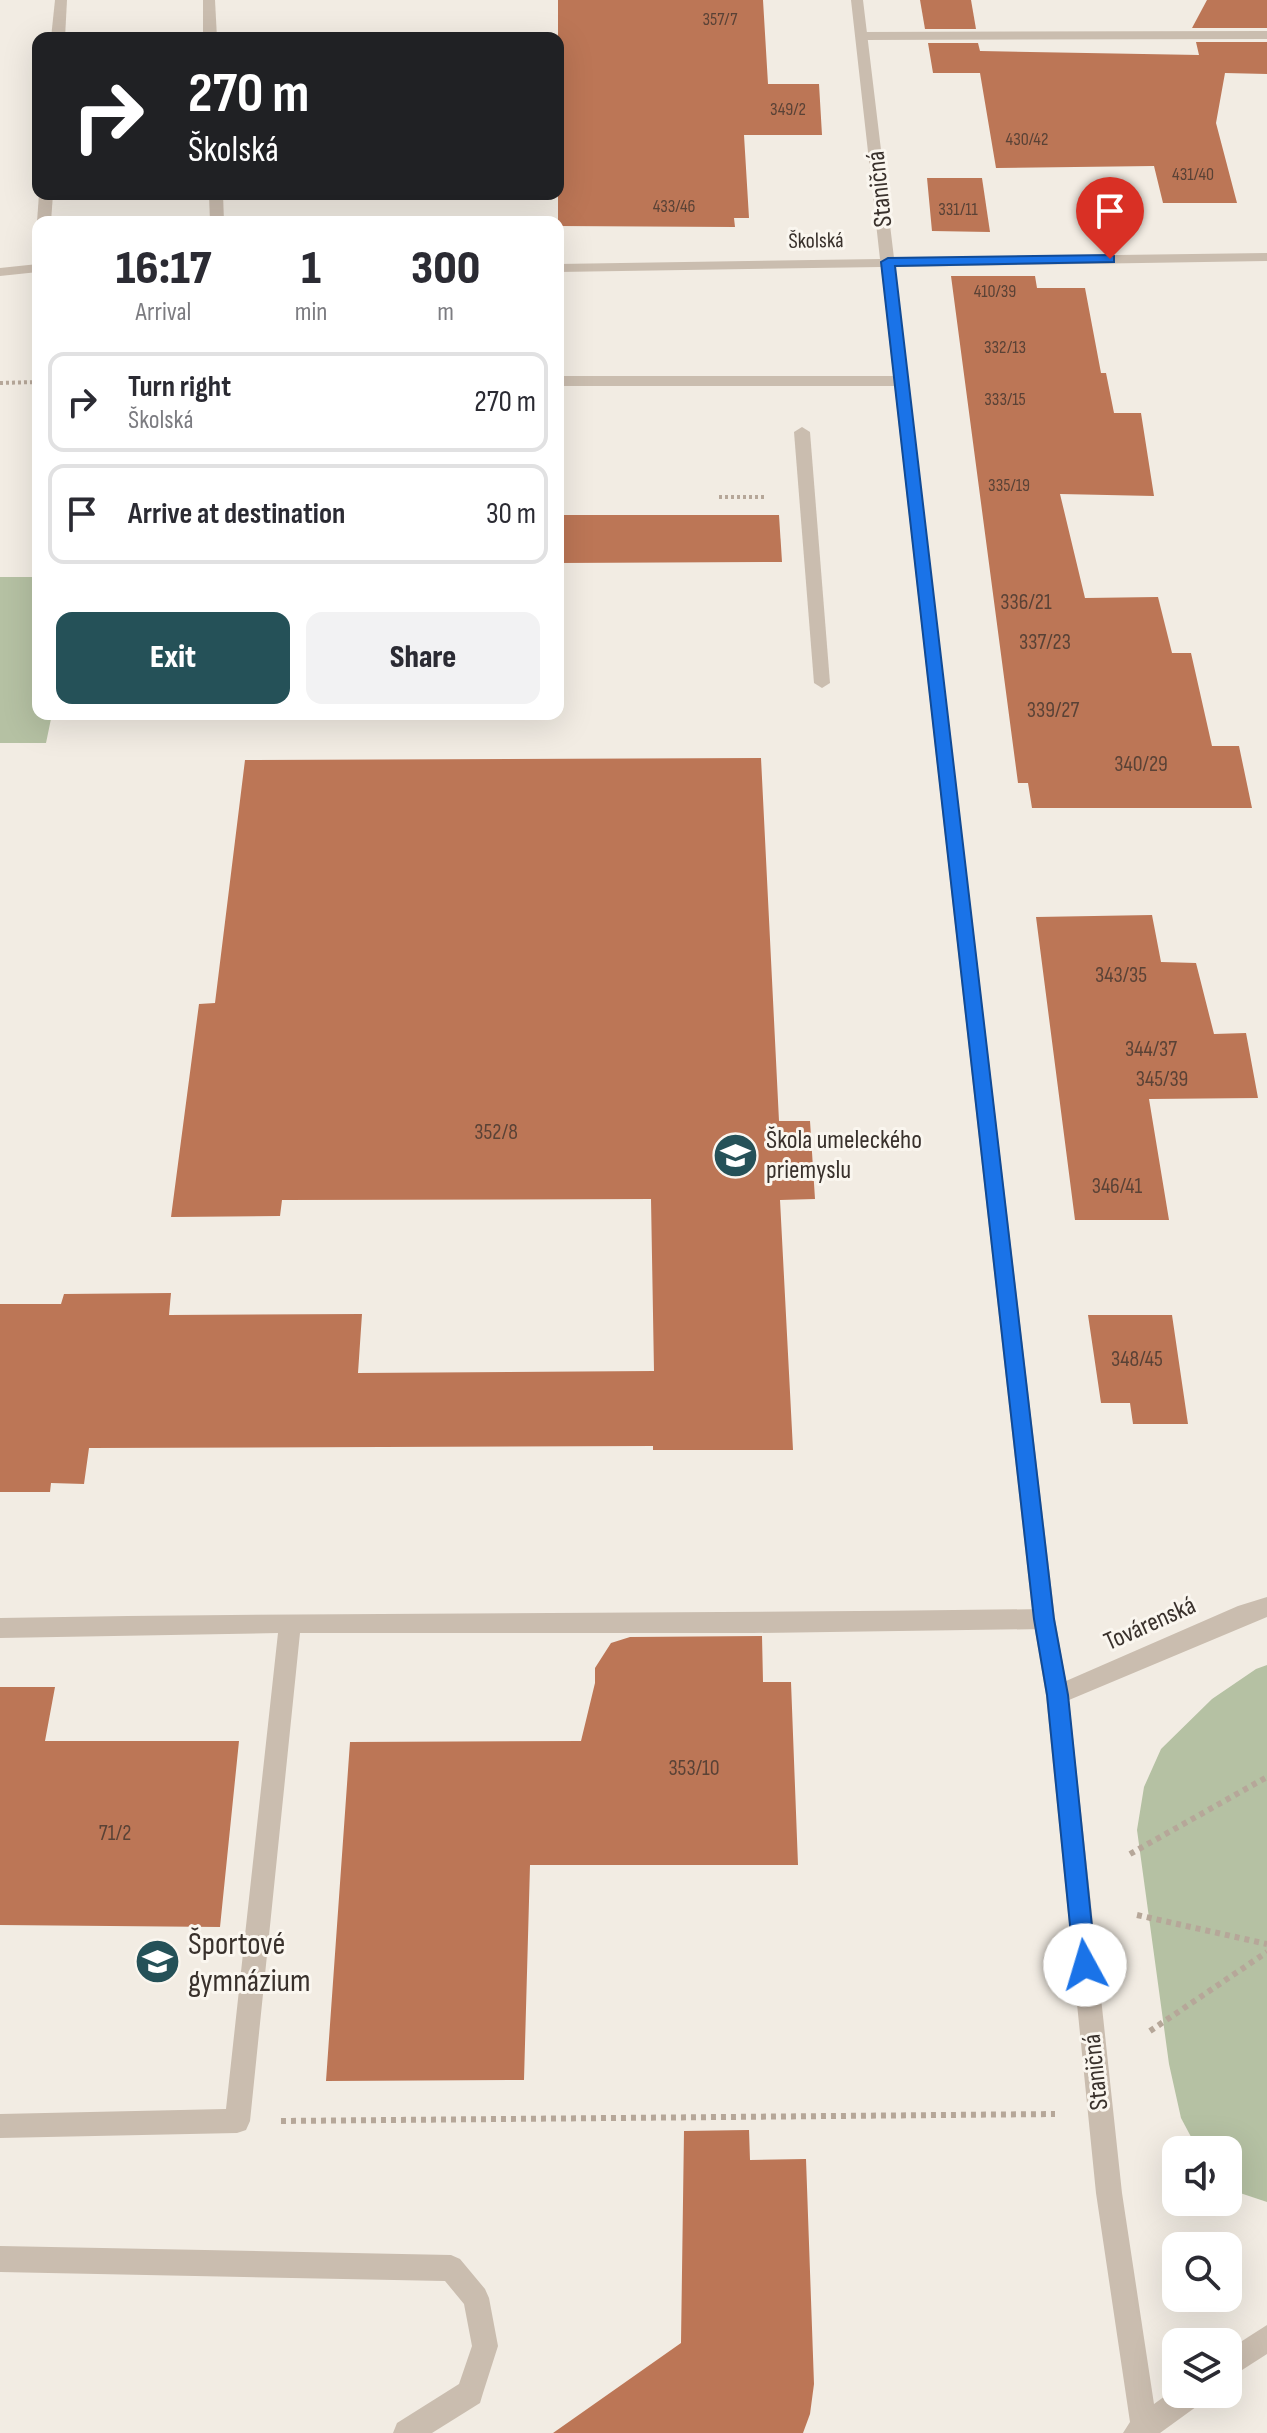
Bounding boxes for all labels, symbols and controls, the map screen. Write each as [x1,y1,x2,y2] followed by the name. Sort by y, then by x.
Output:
[703,9,738,30] house number: 357/7
[188,61,309,128] text: 270 m
[56,64,160,168] icon: right
[770,99,806,120] house number: 349/2
[188,129,279,172] text: Školská
[1006,129,1048,150] house number: 430/42
[861,149,899,229] street label: Staničná
[1172,164,1214,185] house number: 431/40
[1076,177,1144,259] pin
[1088,189,1132,233] icon: arrive
[653,196,695,217] house number: 433/46
[938,199,978,220] house number: 331/11
[788,227,844,255] street label: Školská
[116,240,211,297] text: 16:17
[301,240,321,297] text: 1
[411,240,480,297] text: 300
[974,281,1016,302] house number: 410/39
[135,297,191,328] text: Arrival
[295,297,327,328] text: min
[437,297,454,328] text: m
[984,337,1026,358] house number: 332/13
[128,369,231,405] text: Turn right
[60,380,104,424] icon: right
[474,384,536,420] text: 270 m
[984,389,1026,410] house number: 333/15
[128,405,194,436] text: Školská
[988,475,1030,496] house number: 335/19
[60,492,104,536] icon: arrive
[128,496,345,532] text: Arrive at destination
[486,496,536,532] text: 30 m
[1000,589,1052,616] house number: 336/21
[56,612,290,704] button: Exit
[306,612,540,704] button: Share
[1019,629,1071,656] house number: 337/23
[1027,697,1079,724] house number: 339/27
[1114,751,1168,778] house number: 340/29
[1095,962,1147,989] house number: 343/35
[1125,1036,1177,1063] house number: 344/37
[1136,1066,1188,1093] house number: 345/39
[474,1119,518,1146] house number: 352/8
[766,1125,922,1186] place label: Škola umeleckého priemyslu
[711,1131,759,1179] school or university icon: Škola umeleckého priemyslu
[1092,1173,1143,1200] house number: 346/41
[1111,1346,1163,1373] house number: 348/45
[1099,1590,1201,1658] street label: Továrenská
[668,1755,720,1782] house number: 353/10
[99,1820,131,1847] house number: 71/2
[1043,1923,1127,2007] position arrow
[188,1925,311,2001] place label: Športové gymnázium
[133,1938,181,1986] school or university icon: Športové gymnázium
[1077,2032,1115,2112] street label: Staničná
[1162,2136,1242,2408] map controls
[1162,2136,1242,2216] button: sound
[1162,2232,1242,2312] button: search
[1162,2328,1242,2408] button: layers

